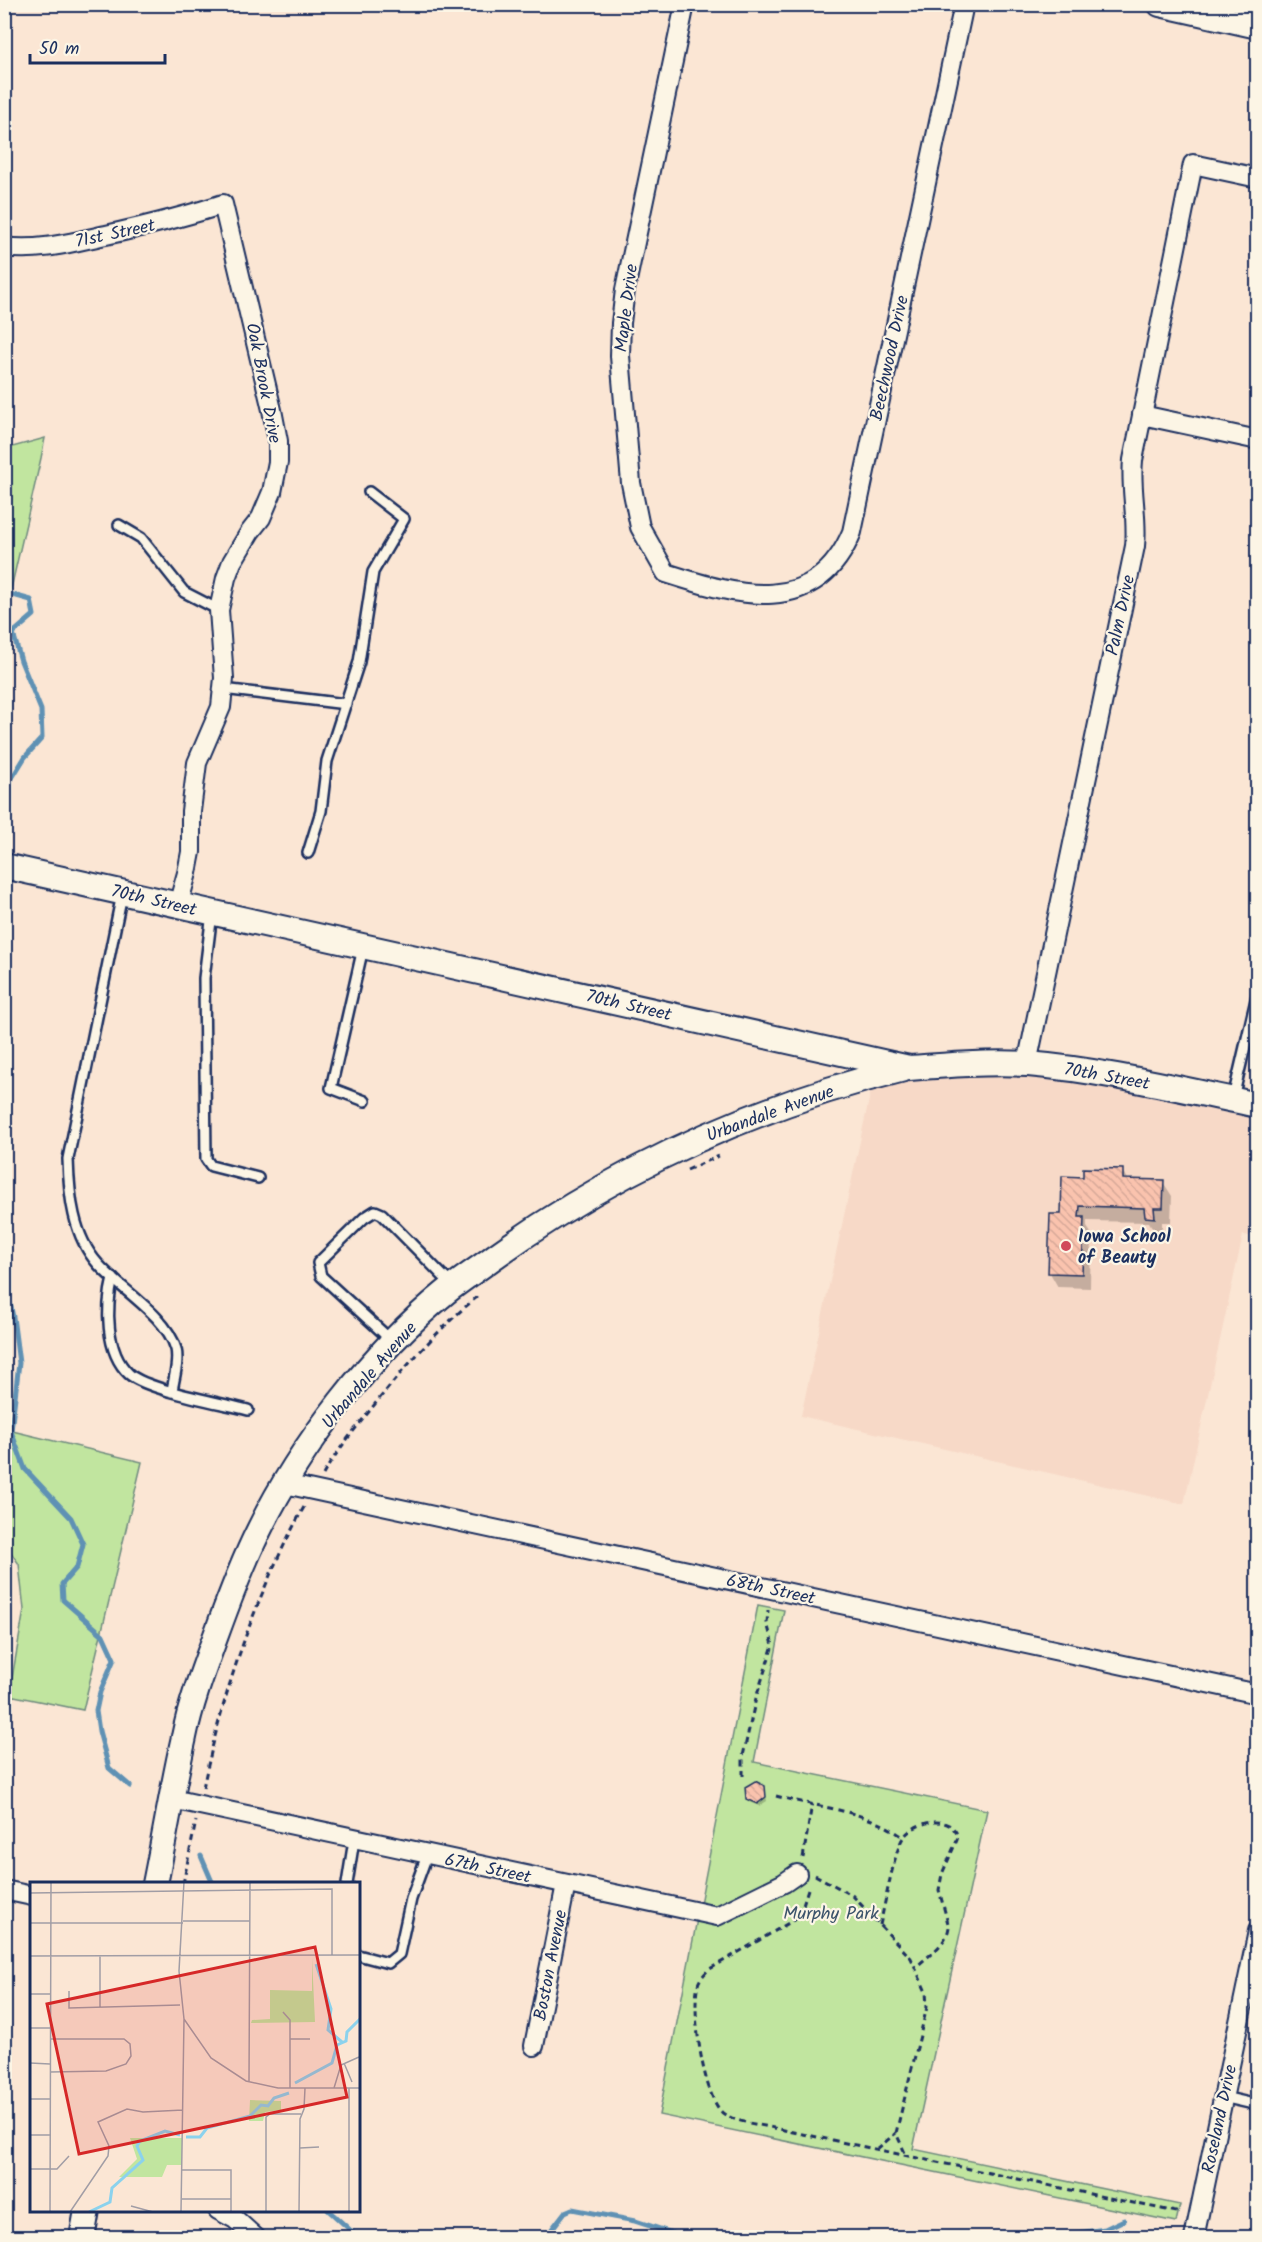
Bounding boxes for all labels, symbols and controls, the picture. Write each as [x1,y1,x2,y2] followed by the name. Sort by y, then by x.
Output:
[30,27,165,65] scale bar
[39,35,79,64] text: 50 m
[72,212,159,257] street label: 71st Street
[608,262,647,354] street label: Maple Drive
[863,293,918,424] street label: Beechwood Drive
[237,321,288,446] street label: Oak Brook Drive
[1099,572,1144,658] street label: Palm Drive
[108,878,200,926] street label: 70th Street
[583,983,675,1031] street label: 70th Street
[1061,1056,1153,1099] street label: 70th Street
[702,1078,839,1151] street label: Urbandale Avenue
[1078,1223,1171,1273] place label: Iowa School of Beauty
[1059,1239,1073,1253] marker: Iowa School of Beauty
[315,1316,425,1436] street label: Urbandale Avenue
[723,1567,819,1614] street label: 68th Street
[442,1846,535,1893] street label: 67th Street
[30,1882,360,2212] inset map
[783,1900,879,1929] park label: Murphy Park
[527,1907,576,2023] street label: Boston Avenue
[1195,2062,1246,2176] street label: Roseland Drive

